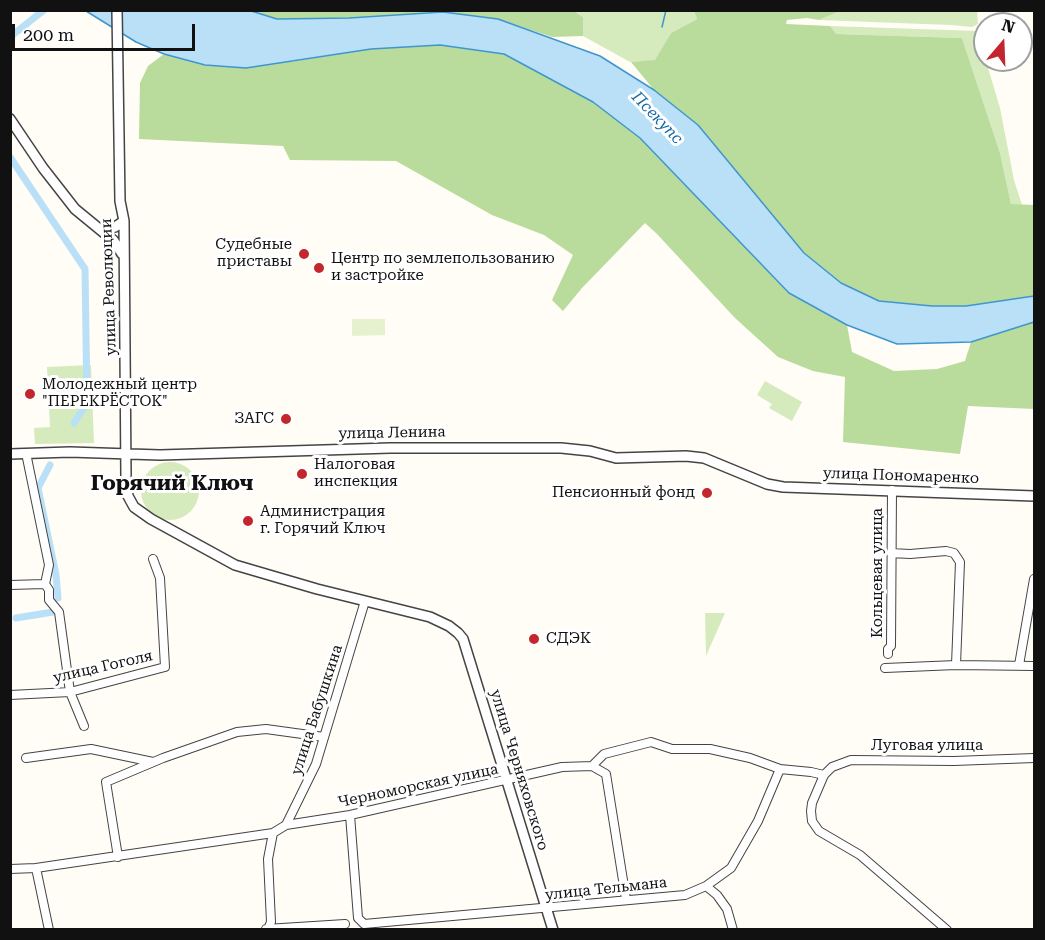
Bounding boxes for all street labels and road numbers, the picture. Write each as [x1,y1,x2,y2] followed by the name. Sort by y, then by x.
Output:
[98,218,120,356] street label: улица Революции
[338,423,446,443] street label: улица Ленина
[823,464,979,488] street label: улица Пономаренко
[869,508,887,638] street label: Кольцевая улица
[287,642,347,778] street label: улица Бабушкина
[52,647,154,687] street label: улица Гоголя
[486,687,552,853] street label: улица Черняховского
[871,737,983,755] street label: Луговая улица
[336,760,500,812] street label: Черноморская улица
[544,874,668,904] street label: улица Тельмана

